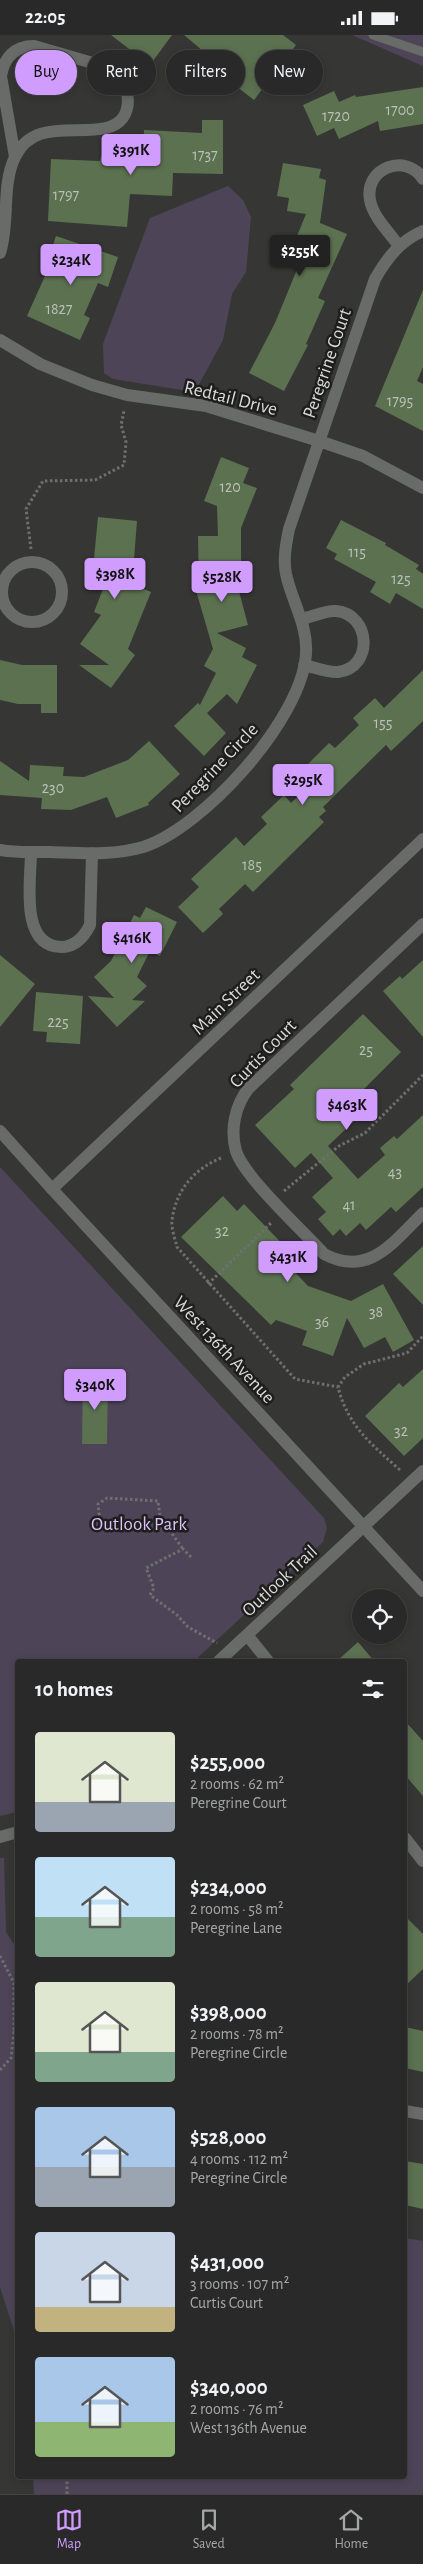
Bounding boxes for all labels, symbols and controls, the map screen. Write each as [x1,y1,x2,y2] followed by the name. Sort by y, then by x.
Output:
[25,8,65,27] text: 22:05
[15,50,77,95] chip: Buy
[87,50,156,95] chip: Rent
[166,50,245,95] chip: Filters
[255,50,323,95] chip: New
[385,102,415,118] house number: 1700
[322,108,350,124] house number: 1720
[96,133,166,176] pin: $391K
[113,142,149,158] text: $391K
[192,147,218,163] house number: 1737
[53,187,80,203] house number: 1797
[265,235,335,277] pin: $255K
[36,243,106,286] pin: $234K
[281,243,319,259] text: $255K
[51,252,91,268] text: $234K
[45,301,73,317] house number: 1827
[300,306,355,421] street label: Peregrine Court
[182,378,279,419] street label: Redtail Drive
[387,393,413,409] house number: 1795
[219,479,241,495] house number: 120
[348,544,366,560] house number: 115
[80,557,150,600] pin: $398K
[187,561,257,603] pin: $528K
[95,566,135,582] text: $398K
[203,569,241,585] text: $528K
[391,571,411,587] house number: 125
[374,715,392,731] house number: 155
[168,720,262,816] street label: Peregrine Circle
[268,763,338,806] pin: $295K
[284,772,322,788] text: $295K
[42,780,64,796] house number: 230
[242,857,262,873] house number: 185
[97,921,167,964] pin: $416K
[113,930,151,946] text: $416K
[189,965,264,1039] street label: Main Street
[47,1014,69,1030] house number: 225
[226,1016,300,1092] street label: Curtis Court
[359,1042,373,1058] house number: 25
[312,1089,382,1131] pin: $463K
[327,1097,367,1113] text: $463K
[388,1164,402,1180] house number: 43
[342,1197,356,1213] house number: 41
[215,1223,229,1239] house number: 32
[253,1241,323,1283] pin: $431K
[269,1249,307,1265] text: $431K
[170,1293,278,1407] street label: West 136th Avenue
[369,1304,383,1320] house number: 38
[315,1314,329,1330] house number: 36
[60,1369,130,1411] pin: $340K
[75,1377,115,1393] text: $340K
[394,1423,408,1439] house number: 32
[91,1515,187,1534] park label: Outlook Park
[239,1542,321,1620] street label: Outlook Trail
[352,1589,407,1644] map controls
[352,1589,407,1644] button: locate
[359,1675,387,1703] icon: filters
[35,1679,113,1700] text: 10 homes
[75,1752,135,1812] icon: home
[190,1752,265,1773] text: $255,000
[190,1776,284,1792] text: 2 rooms · 62 m²
[190,1795,287,1811] text: Peregrine Court
[75,1877,135,1937] icon: home
[190,1877,267,1898] text: $234,000
[190,1901,284,1917] text: 2 rooms · 58 m²
[190,1920,282,1936] text: Peregrine Lane
[75,2002,135,2062] icon: home
[190,2002,267,2023] text: $398,000
[190,2026,284,2042] text: 2 rooms · 78 m²
[190,2045,287,2061] text: Peregrine Circle
[75,2127,135,2187] icon: home
[190,2127,266,2148] text: $528,000
[190,2151,288,2167] text: 4 rooms · 112 m²
[190,2170,287,2186] text: Peregrine Circle
[75,2252,135,2312] icon: home
[190,2252,264,2273] text: $431,000
[190,2276,289,2292] text: 3 rooms · 107 m²
[190,2295,263,2311] text: Curtis Court
[75,2377,135,2437] icon: home
[190,2377,268,2398] text: $340,000
[190,2401,284,2417] text: 2 rooms · 76 m²
[190,2420,307,2436] text: West 136th Avenue
[55,2506,83,2553] tab: Map
[193,2506,225,2553] tab: Saved
[334,2506,368,2553] tab: Home

